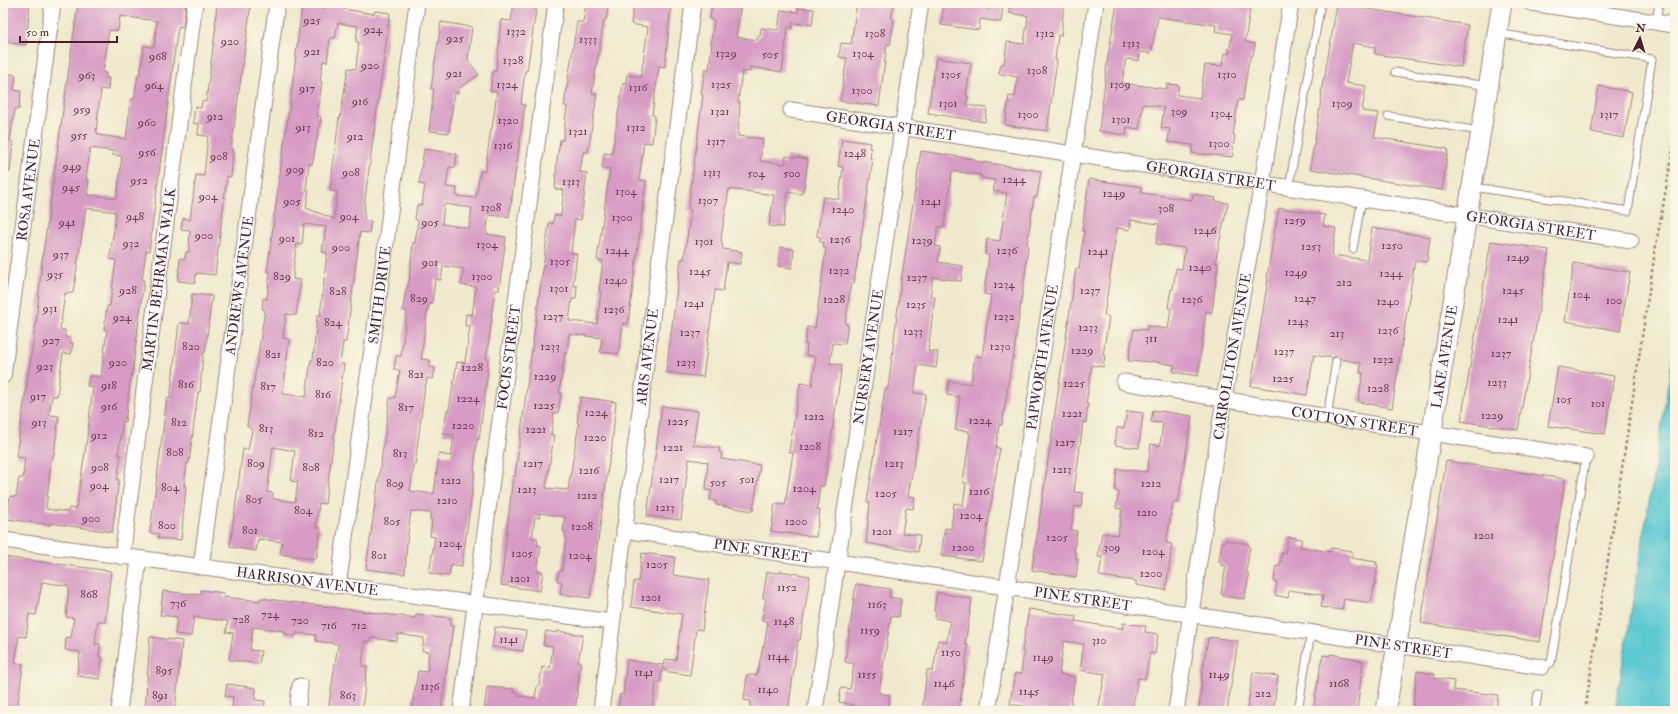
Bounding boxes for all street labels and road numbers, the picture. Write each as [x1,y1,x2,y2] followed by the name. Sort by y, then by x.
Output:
[825,108,957,145] street label: GEORGIA STREET
[13,137,44,242] street label: ROSA AVENUE
[1145,157,1277,195] street label: GEORGIA STREET
[139,187,180,372] street label: MARTIN BEHRMAN WALK
[1465,207,1598,244] street label: GEORGIA STREET
[222,215,257,357] street label: ANDREWS AVENUE
[365,245,395,345] street label: SMITH DRIVE
[1210,272,1255,441] street label: CARROLLTON AVENUE
[1023,283,1062,431] street label: PAPWORTH AVENUE
[850,288,887,426] street label: NURSERY AVENUE
[494,303,525,411] street label: FOCIS STREET
[1428,304,1461,410] street label: LAKE AVENUE
[633,307,662,408] street label: ARIS AVENUE
[1290,403,1420,440] street label: COTTON STREET
[713,535,813,567] street label: PINE STREET
[235,563,379,599] street label: HARRISON AVENUE
[1033,583,1133,615] street label: PINE STREET
[1353,631,1454,663] street label: PINE STREET

